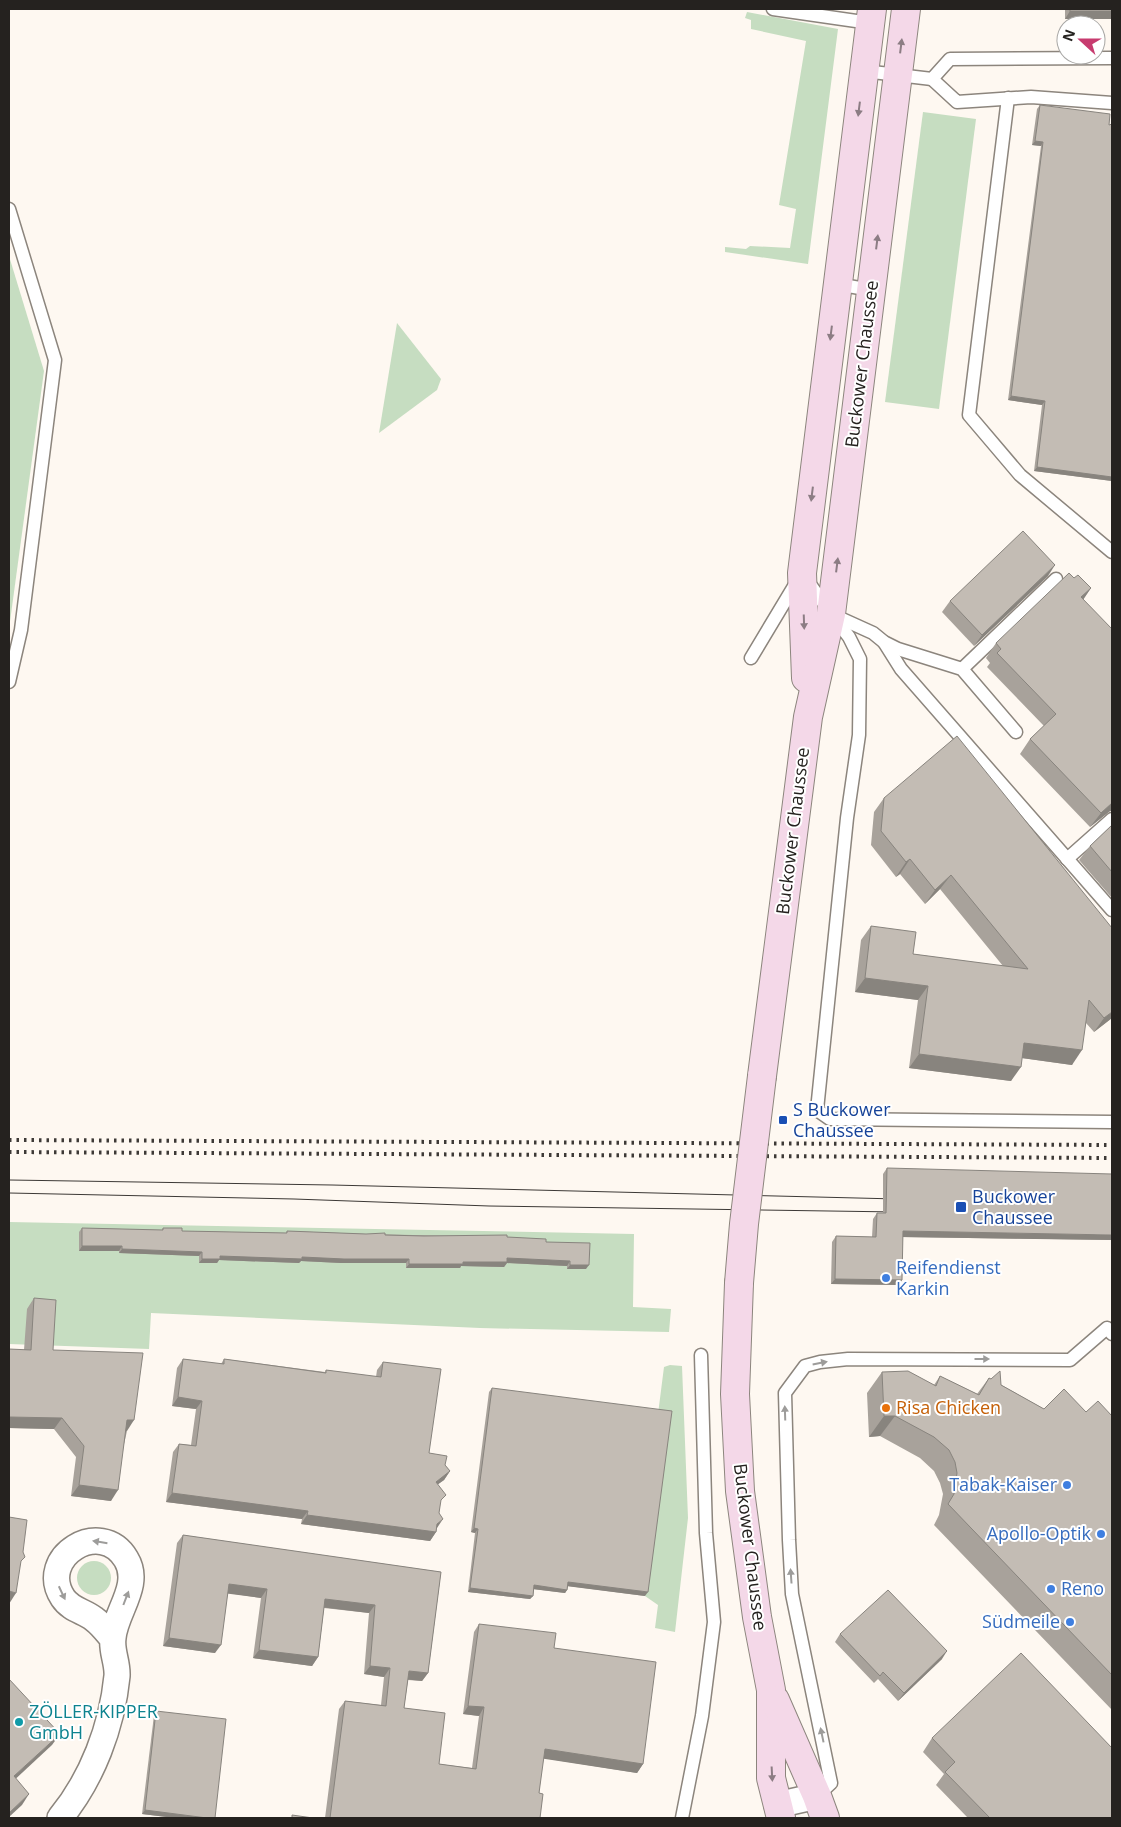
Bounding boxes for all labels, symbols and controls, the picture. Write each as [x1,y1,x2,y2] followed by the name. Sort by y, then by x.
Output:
[1056,15,1106,65] north arrow
[1057,26,1079,44] text: N
[897,38,905,54] one-way arrow
[855,102,863,118] one-way arrow
[873,234,881,250] one-way arrow
[839,279,883,449] street label: Buckower Chaussee
[827,325,835,341] one-way arrow
[808,486,816,502] one-way arrow
[833,557,841,573] one-way arrow
[800,614,808,630] one-way arrow
[770,746,814,916] street label: Buckower Chaussee
[793,1097,891,1142] place label: S Buckower Chaussee
[777,1114,789,1126] marker: S Buckower Chaussee
[972,1184,1056,1229] place label: Buckower Chaussee
[954,1200,968,1214] marker: Buckower Chaussee
[896,1255,1001,1300] place label: Reifendienst Karkin
[880,1272,892,1284] marker: Reifendienst Karkin
[974,1355,990,1363] one-way arrow
[812,1358,828,1366] one-way arrow
[896,1395,1001,1419] place label: Risa Chicken
[880,1402,892,1414] marker: Risa Chicken
[781,1405,789,1421] one-way arrow
[729,1462,773,1632] street label: Buckower Chaussee
[949,1472,1058,1496] place label: Tabak-Kaiser
[1061,1479,1073,1491] marker: Tabak-Kaiser
[987,1521,1092,1545] place label: Apollo-Optik
[1095,1528,1107,1540] marker: Apollo-Optik
[92,1538,108,1546] one-way arrow
[787,1568,795,1584] one-way arrow
[1061,1576,1104,1600] place label: Reno
[1045,1583,1057,1595] marker: Reno
[57,1585,66,1600] one-way arrow
[122,1591,130,1606] one-way arrow
[982,1609,1060,1633] place label: Südmeile
[1064,1616,1076,1628] marker: Südmeile
[29,1699,158,1744] place label: ZÖLLER-KIPPER GmbH
[13,1716,25,1728] marker: ZÖLLER-KIPPER GmbH
[817,1727,825,1743] one-way arrow
[768,1766,776,1782] one-way arrow

